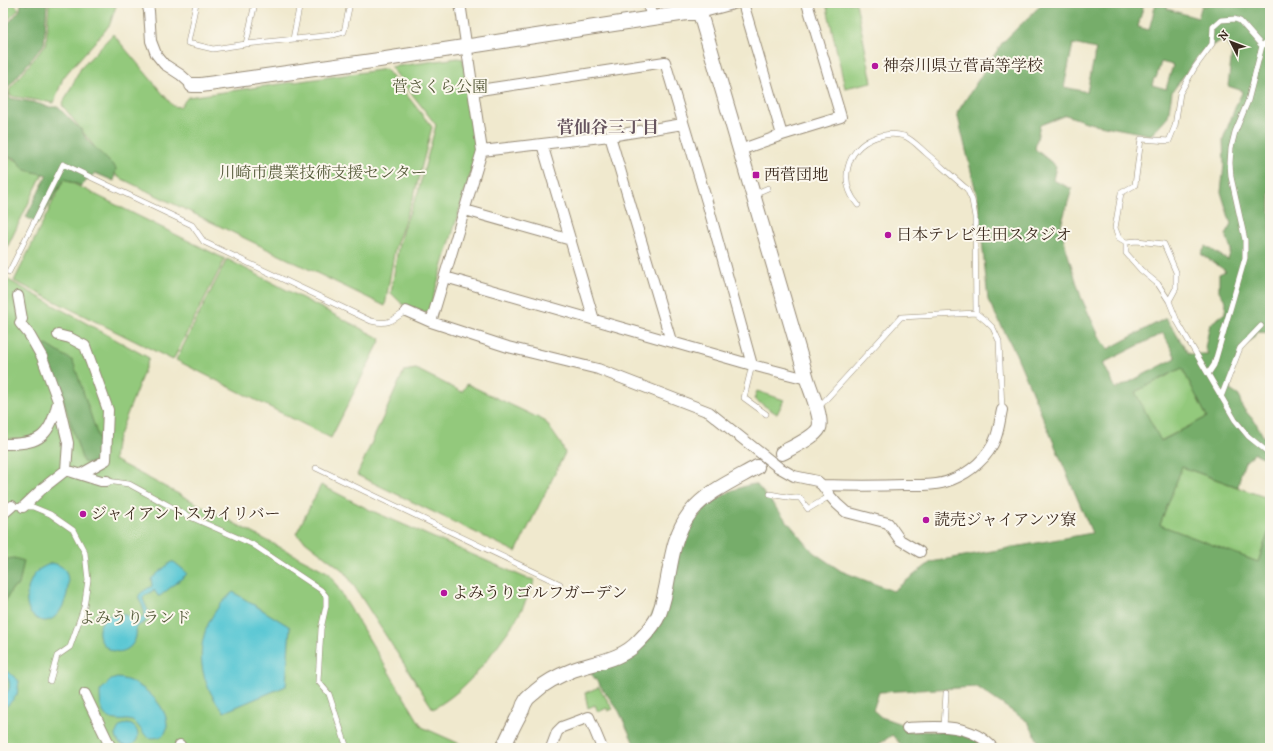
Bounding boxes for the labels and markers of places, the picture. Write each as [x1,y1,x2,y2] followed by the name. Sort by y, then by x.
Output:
[883,56,1043,76] place label: 神奈川県立菅高等学校
[870,61,880,71] marker: 神奈川県立菅高等学校
[764,165,828,185] place label: 西菅団地
[751,170,761,180] marker: 西菅団地
[896,225,1072,245] place label: 日本テレビ生田スタジオ
[883,230,893,240] marker: 日本テレビ生田スタジオ
[91,504,280,524] place label: ジャイアントスカイリバー
[78,509,88,519] marker: ジャイアントスカイリバー
[934,510,1077,530] place label: 読売ジャイアンツ寮
[921,515,931,525] marker: 読売ジャイアンツ寮
[452,583,628,603] place label: よみうりゴルフガーデン
[439,588,449,598] marker: よみうりゴルフガーデン

